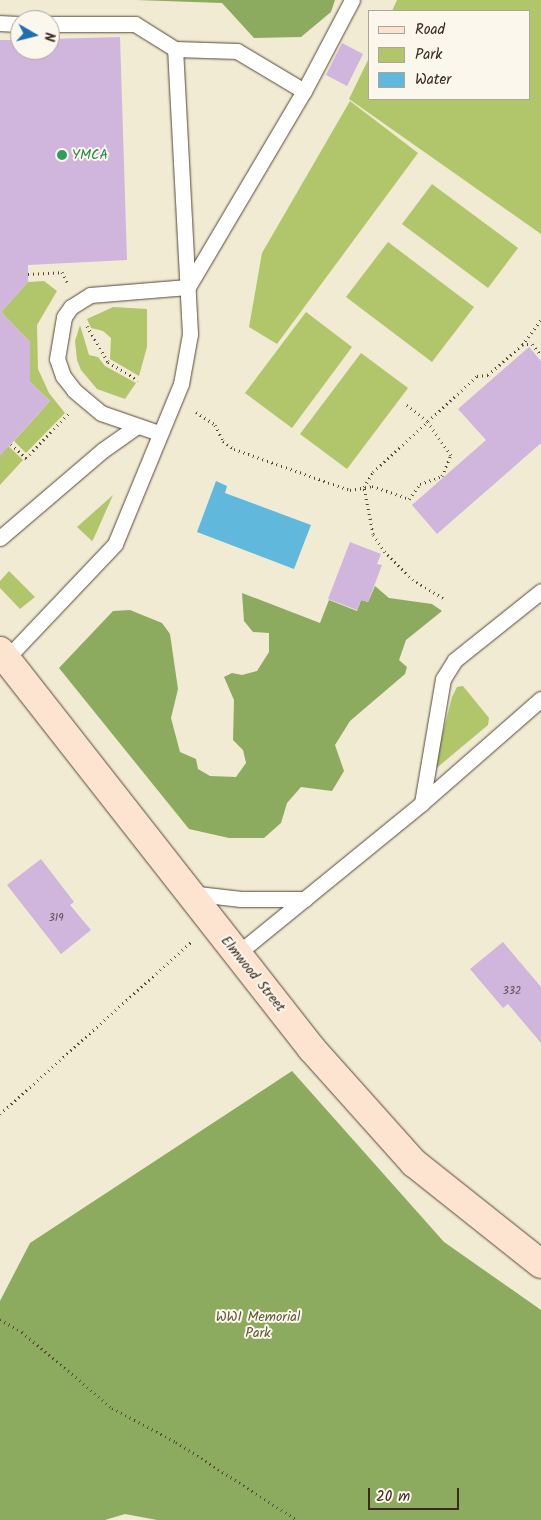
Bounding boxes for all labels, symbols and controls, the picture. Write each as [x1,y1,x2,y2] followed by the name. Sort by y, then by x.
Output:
[10,10,60,60] north arrow
[368,10,531,100] legend
[415,18,445,42] text: Road
[37,31,60,43] text: N
[415,43,442,67] text: Park
[415,68,451,92] text: Water
[72,147,108,163] place label: YMCA
[56,149,68,161] marker: YMCA
[48,911,64,925] house number: 319
[217,933,289,1015] street label: Elmwood Street
[503,984,521,998] house number: 332
[216,1309,300,1341] park label: WWI Memorial Park
[371,1478,462,1510] scale bar
[376,1485,410,1509] text: 20 m

